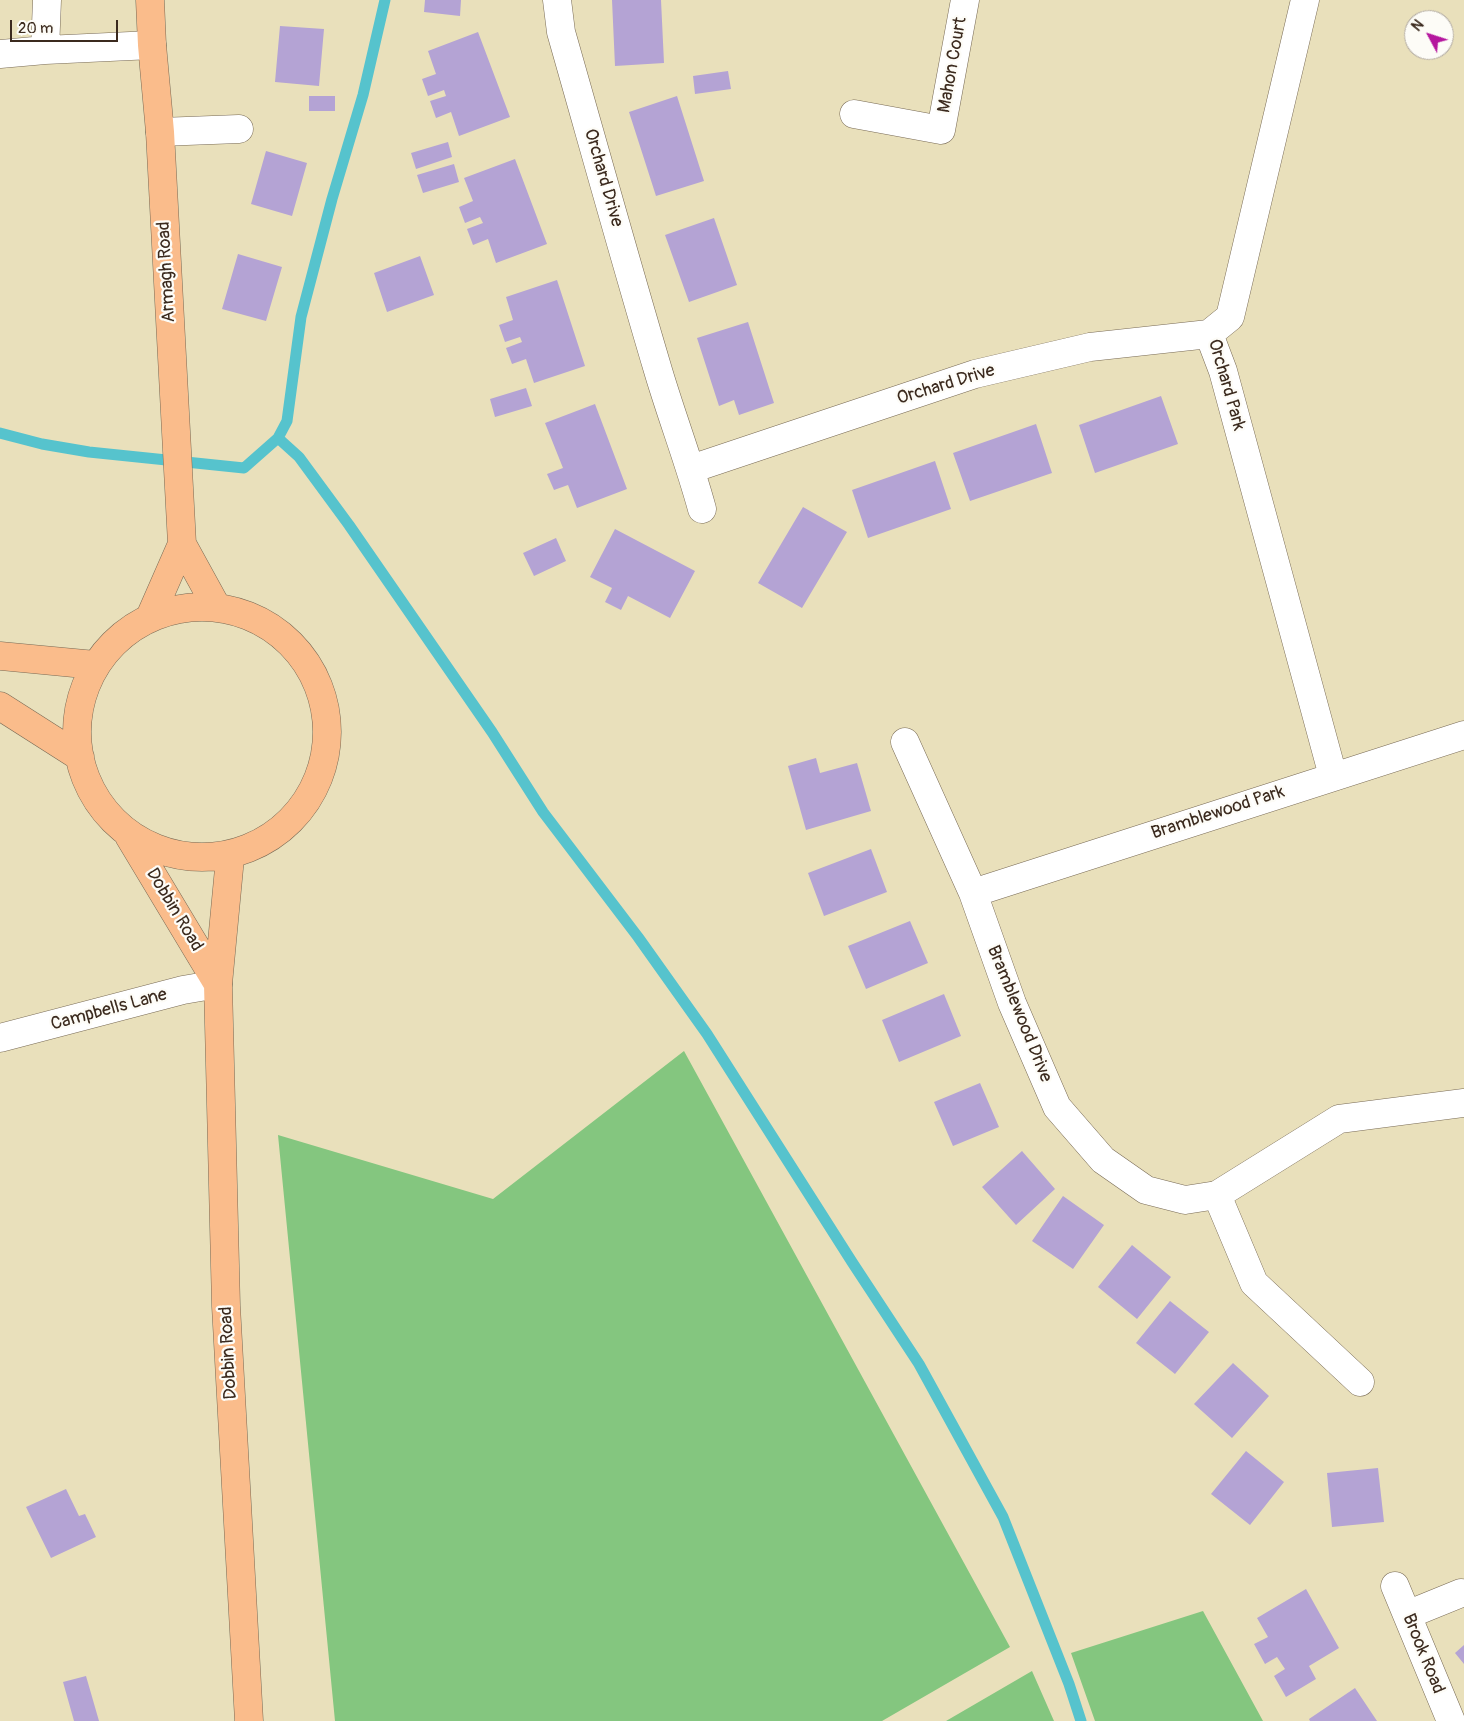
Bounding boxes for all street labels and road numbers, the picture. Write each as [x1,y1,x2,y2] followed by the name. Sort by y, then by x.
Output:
[934,15,972,115] street label: Mahon Court
[579,126,627,230] street label: Orchard Drive
[154,221,180,323] street label: Armagh Road
[1203,337,1249,433] street label: Orchard Park
[895,360,997,410] street label: Orchard Drive
[1149,781,1287,845] street label: Bramblewood Park
[141,865,207,955] street label: Dobbin Road
[982,942,1056,1086] street label: Bramblewood Drive
[49,984,169,1036] street label: Campbells Lane
[216,1306,242,1400] street label: Dobbin Road
[1397,1611,1449,1697] street label: Brook Road

